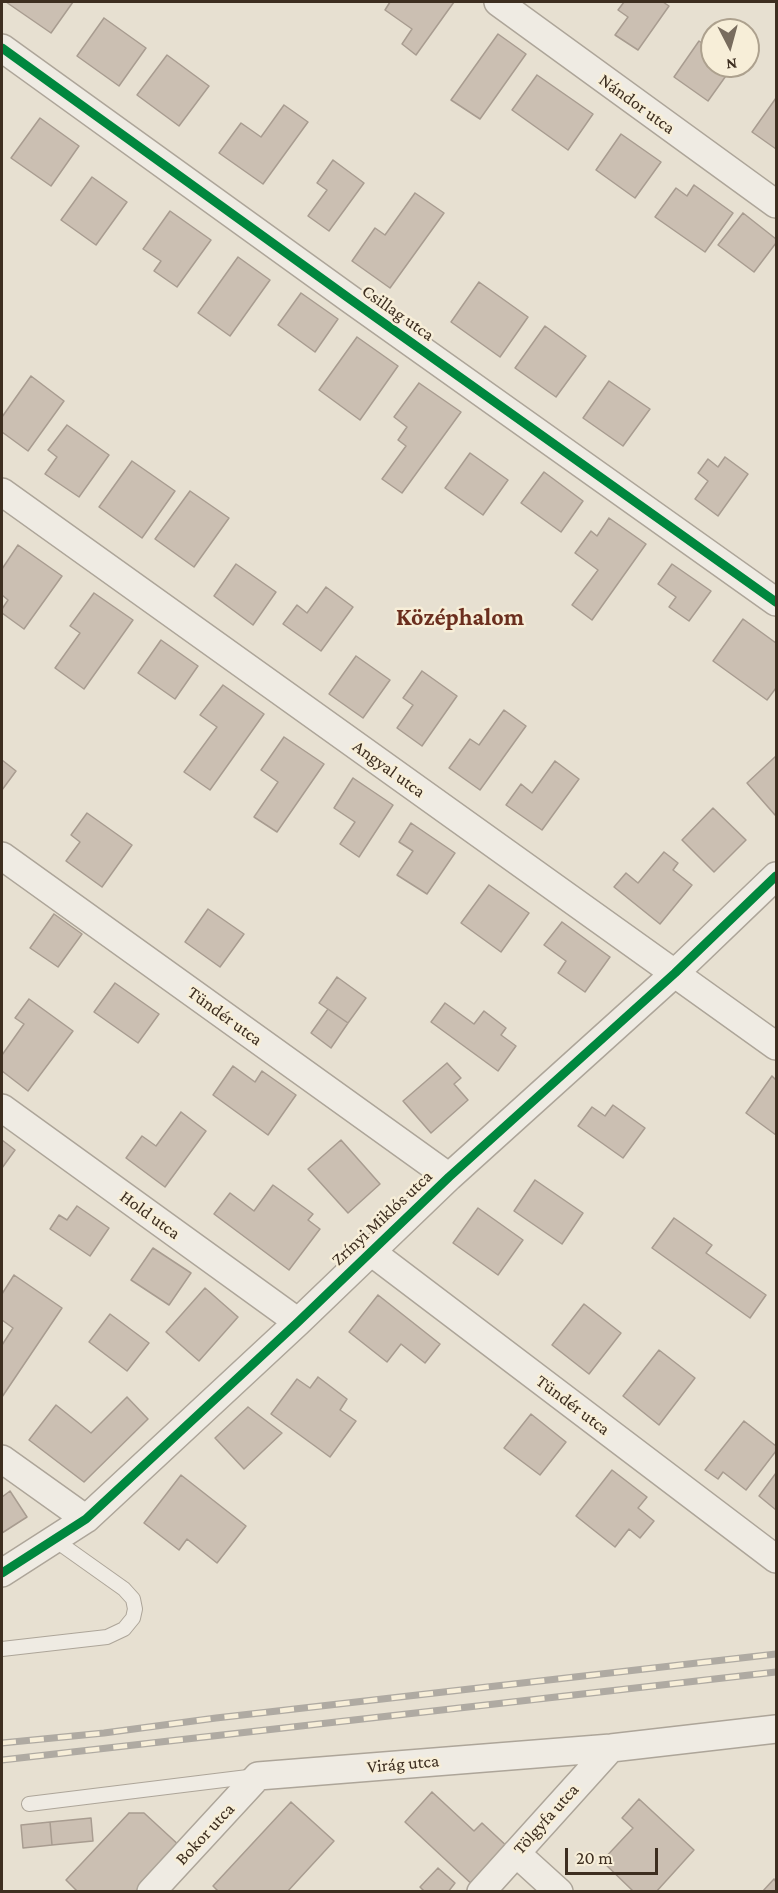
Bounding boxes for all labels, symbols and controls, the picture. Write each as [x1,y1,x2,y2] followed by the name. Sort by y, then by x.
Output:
[700,18,760,78] north arrow
[725,55,738,73] text: N
[595,69,679,139] street label: Nándor utca
[358,280,438,346] street label: Csillag utca
[396,604,524,632] district label: Középhalom
[349,735,429,803] street label: Angyal utca
[183,982,267,1050] street label: Tündér utca
[327,1166,437,1270] street label: Zrínyi Miklós utca
[116,1186,184,1244] street label: Hold utca
[532,1370,614,1440] street label: Tündér utca
[366,1750,440,1778] street label: Virág utca
[509,1779,583,1859] street label: Tölgyfa utca
[171,1798,239,1870] street label: Bokor utca
[568,1836,661,1874] scale bar
[576,1848,613,1868] text: 20 m

